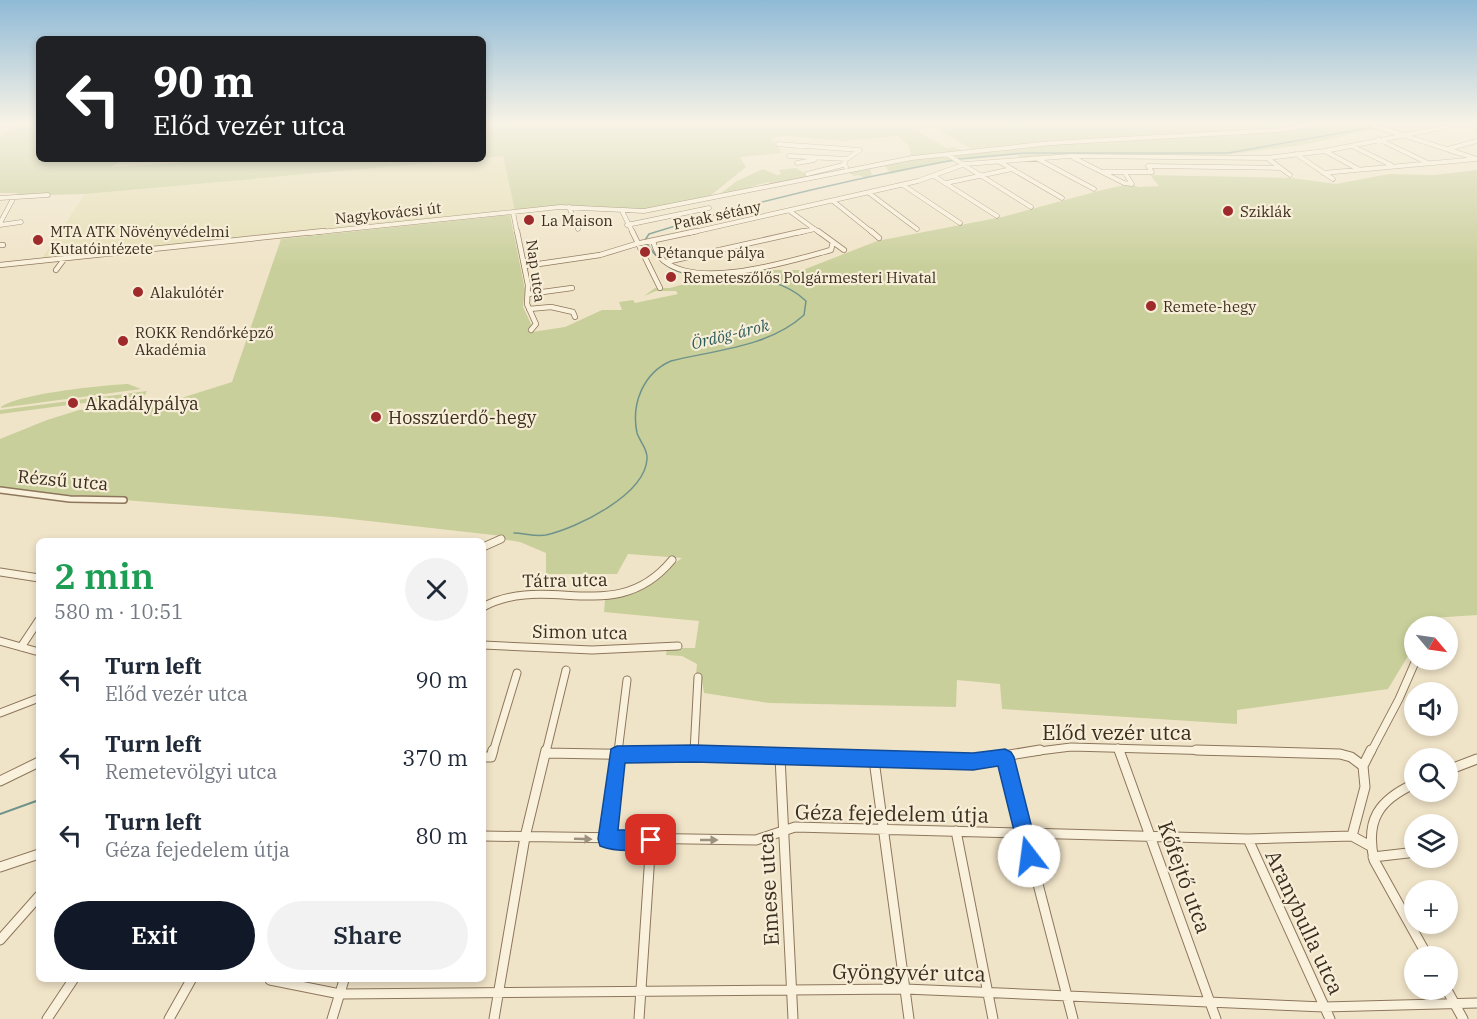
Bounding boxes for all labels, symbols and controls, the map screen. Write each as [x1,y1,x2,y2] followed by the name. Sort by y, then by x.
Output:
[153,54,254,109] text: 90 m
[54,60,132,138] icon: left
[153,107,346,142] text: Előd vezér utca
[671,196,763,234] street label: Patak sétány
[334,198,442,228] street label: Nagykovácsi út
[1240,202,1291,221] place label: Sziklák
[1221,204,1235,218] marker: Sziklák
[541,211,613,230] place label: La Maison
[522,213,536,227] marker: La Maison
[50,222,230,258] place label: MTA ATK Növényvédelmi Kutatóintézete
[31,233,45,247] marker: MTA ATK Növényvédelmi Kutatóintézete
[522,239,550,303] street label: Nap utca
[657,243,765,262] place label: Pétanque pálya
[638,245,652,259] marker: Pétanque pálya
[683,268,936,287] place label: Remeteszőlős Polgármesteri Hivatal
[664,270,678,284] marker: Remeteszőlős Polgármesteri Hivatal
[150,283,224,302] place label: Alakulótér
[131,285,145,299] marker: Alakulótér
[1163,297,1256,316] place label: Remete-hegy
[1144,299,1158,313] marker: Remete-hegy
[689,315,772,353] water label: Ördög-árok
[135,323,274,359] place label: ROKK Rendőrképző Akadémia
[116,334,130,348] marker: ROKK Rendőrképző Akadémia
[85,392,199,415] place label: Akadálypálya
[66,396,80,410] marker: Akadálypálya
[388,406,537,429] place label: Hosszúerdő-hegy
[369,410,383,424] marker: Hosszúerdő-hegy
[17,465,110,495] street label: Rézsű utca
[54,552,154,599] text: 2 min
[405,558,468,621] button: close
[522,568,608,592] street label: Tátra utca
[54,598,183,625] text: 580 m · 10:51
[1404,616,1458,670] north arrow
[1404,616,1458,1000] map controls
[532,620,628,644] street label: Simon utca
[105,651,201,680] text: Turn left
[54,663,87,696] icon: left
[416,665,468,694] text: 90 m
[105,680,248,707] text: Előd vezér utca
[1404,682,1458,736] button: sound
[1042,718,1192,746] street label: Előd vezér utca
[105,729,201,758] text: Turn left
[54,741,87,774] icon: left
[402,743,468,772] text: 370 m
[1404,748,1458,802] button: search
[105,758,278,785] text: Remetevölgyi utca
[795,797,989,829] street label: Géza fejedelem útja
[105,807,201,836] text: Turn left
[625,814,676,865] pin
[1404,814,1458,868] button: layers
[1152,817,1218,937] street label: Kőfejtő utca
[54,819,87,852] icon: left
[416,821,468,850] text: 80 m
[634,823,667,856] icon: arrive
[997,824,1061,888] position arrow
[751,831,785,947] street label: Emese utca
[574,834,593,843] one-way arrow
[700,835,719,845] one-way arrow
[105,836,290,863] text: Géza fejedelem útja
[1259,845,1351,999] street label: Aranybulla utca
[1404,880,1458,934] button: +
[54,901,255,970] button: Exit
[267,901,468,970] button: Share
[1404,946,1458,1000] button: −
[832,957,986,987] street label: Gyöngyvér utca

